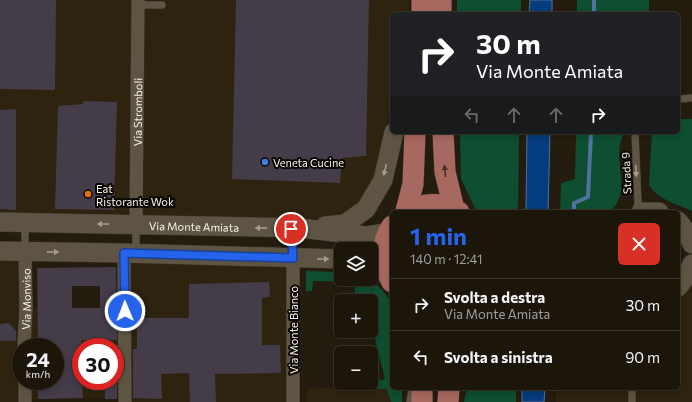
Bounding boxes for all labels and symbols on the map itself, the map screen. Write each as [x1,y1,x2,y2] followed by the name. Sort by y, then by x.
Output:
[130,78,144,146] street label: Via Stromboli
[618,151,634,194] street label: Strada 9
[273,156,344,169] place label: Veneta Cucine
[260,157,270,167] marker: Veneta Cucine
[382,164,388,176] one-way arrow
[442,165,448,177] one-way arrow
[633,165,640,177] one-way arrow
[96,182,174,208] place label: Eat Ristorante Wok
[83,189,93,199] marker: Eat Ristorante Wok
[274,212,308,246] pin
[149,218,239,233] street label: Via Monte Amiata
[96,221,109,227] one-way arrow
[254,225,267,231] one-way arrow
[47,249,60,255] one-way arrow
[317,256,330,262] one-way arrow
[18,268,33,330] street label: Via Monviso
[287,286,300,374] street label: Via Monte Bianco
[104,290,146,332] position arrow
[72,338,124,390] speed limit sign: 30

